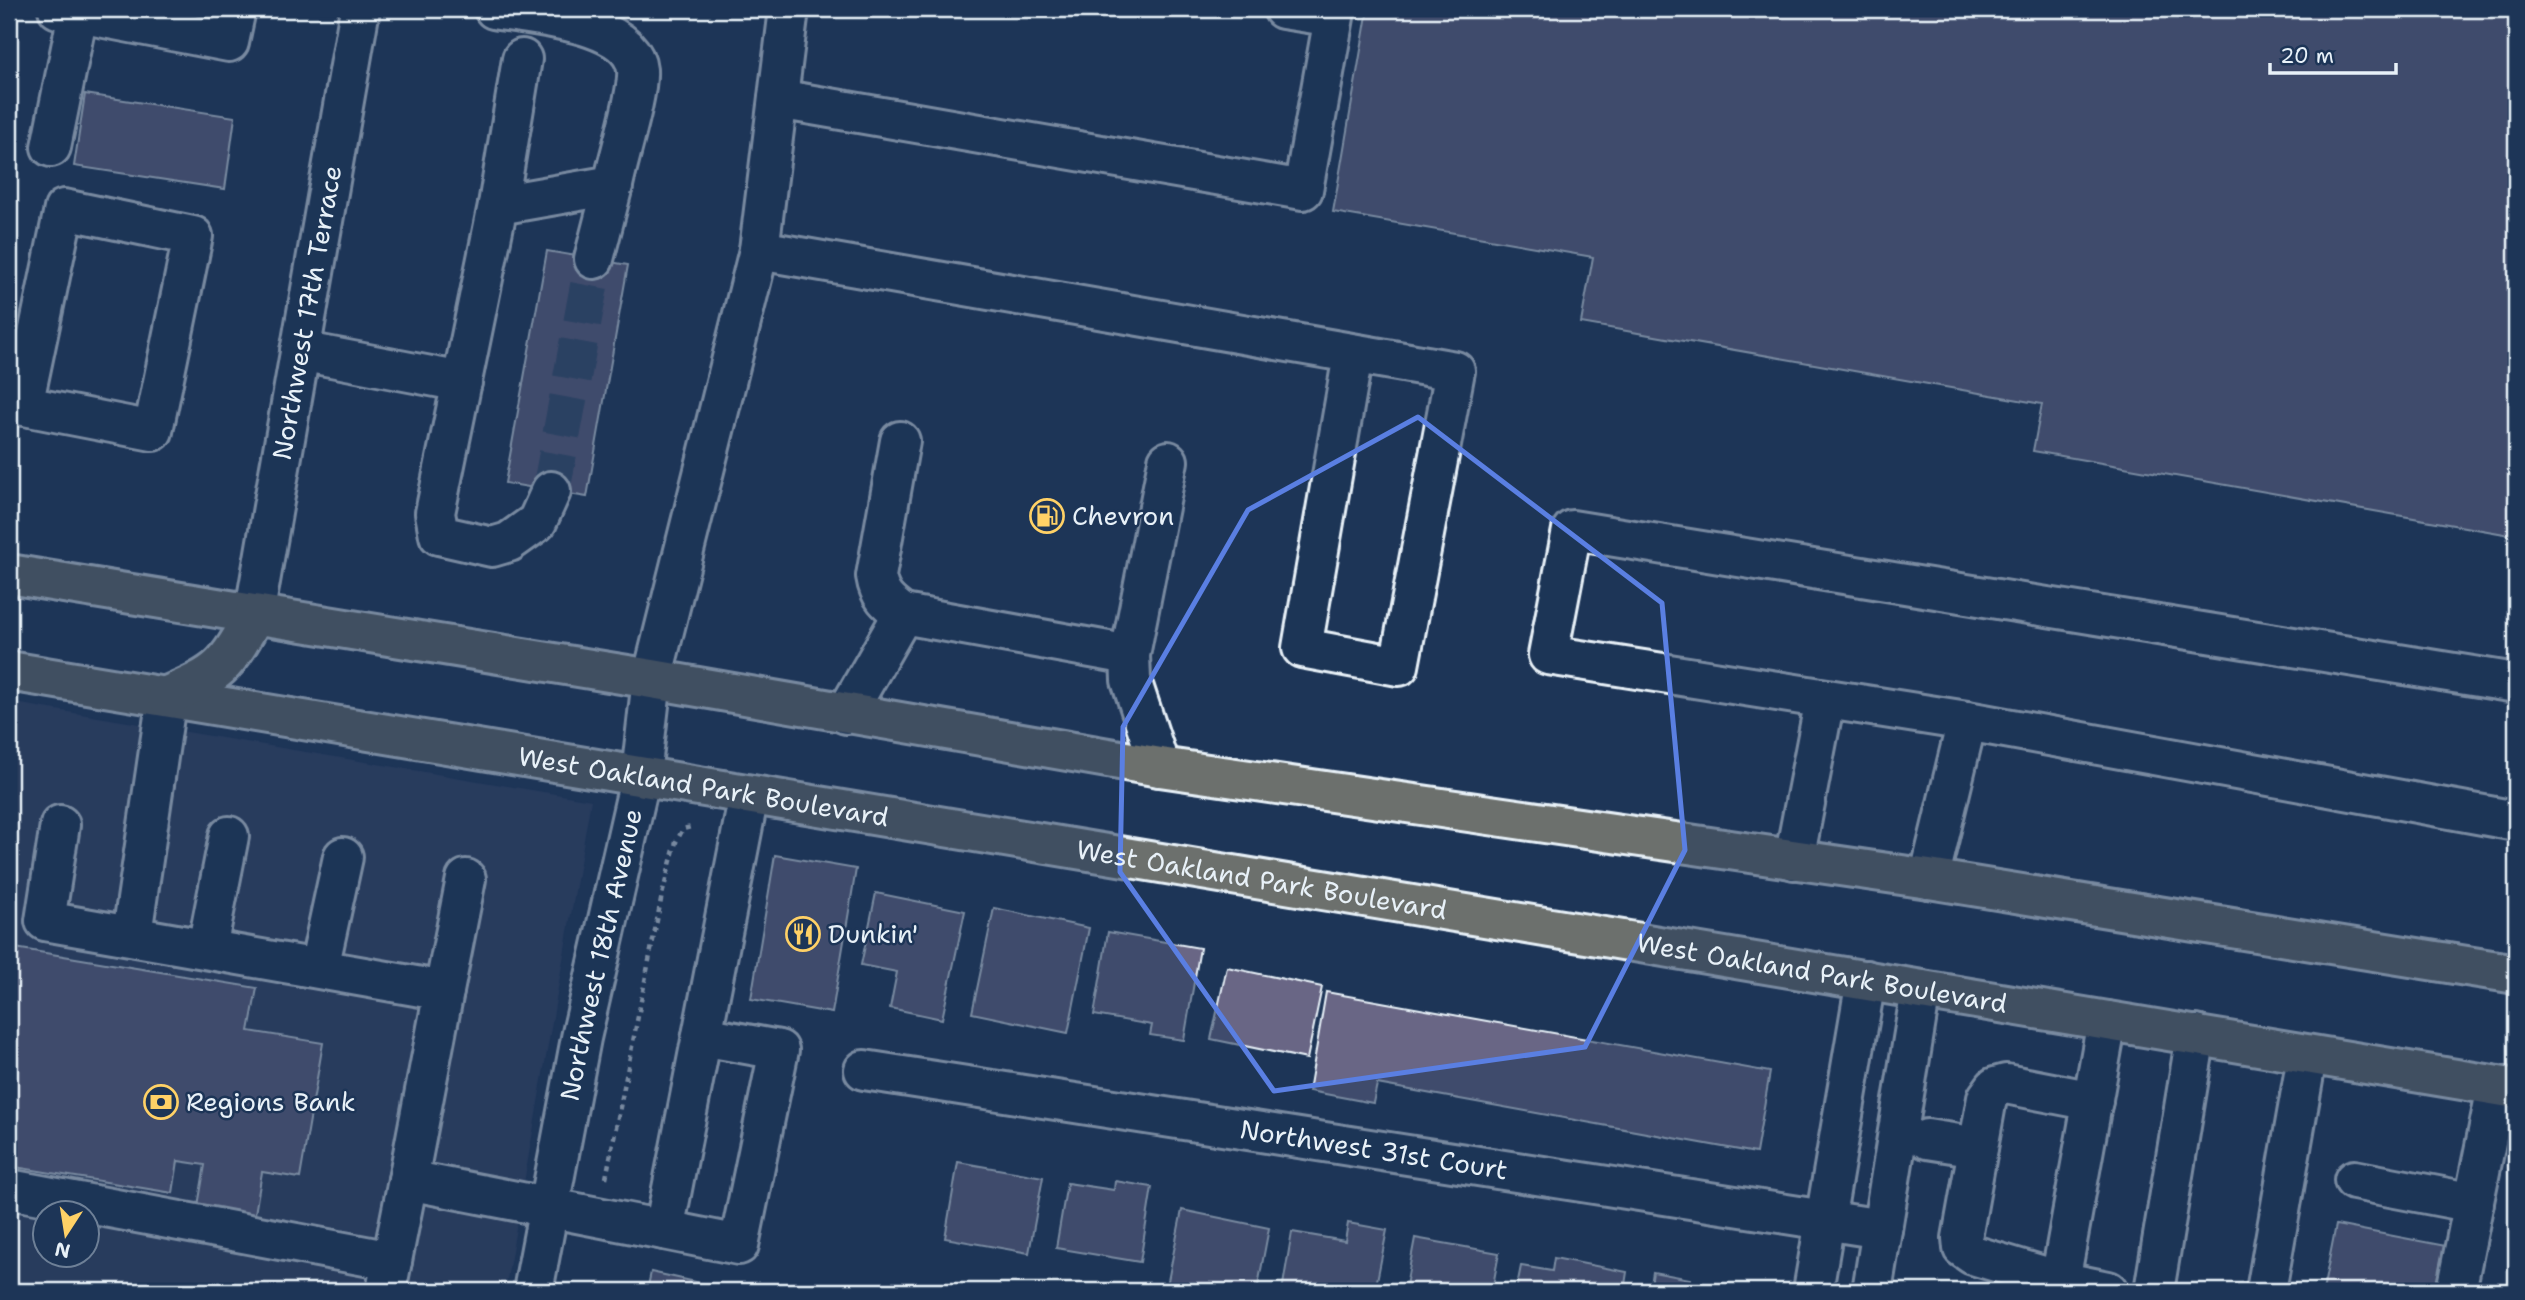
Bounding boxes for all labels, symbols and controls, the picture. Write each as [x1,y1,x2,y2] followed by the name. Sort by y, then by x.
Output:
[2270,32,2396,76] scale bar
[2280,42,2334,70] text: 20 m
[264,163,349,463] street label: Northwest 17th Terrace
[1028,497,1066,535] fuel station icon: Chevron
[1072,498,1174,533] place label: Chevron
[516,738,891,834] street label: West Oakland Park Boulevard
[551,805,650,1104] street label: Northwest 18th Avenue
[1074,831,1450,927] street label: West Oakland Park Boulevard
[784,915,822,953] restaurant icon: Dunkin'
[828,916,918,951] place label: Dunkin'
[1634,925,2010,1021] street label: West Oakland Park Boulevard
[142,1083,180,1121] bank icon: Regions Bank
[186,1084,356,1119] place label: Regions Bank
[1238,1111,1510,1187] street label: Northwest 31st Court
[32,1198,102,1268] north arrow
[53,1236,73,1264] text: N

